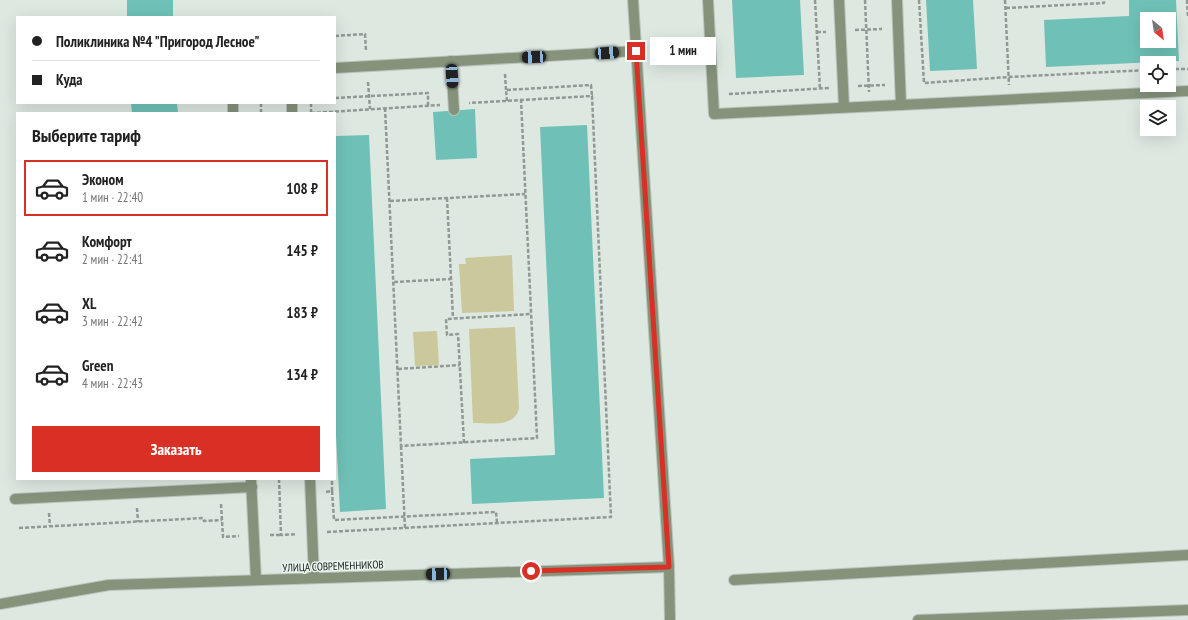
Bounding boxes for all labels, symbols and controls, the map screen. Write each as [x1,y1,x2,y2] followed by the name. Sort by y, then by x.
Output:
[1140,12,1176,48] north arrow
[1140,12,1176,136] map controls
[56,32,260,51] text: Поликлиника №4 "Пригород Лесное"
[650,37,716,65] callout: 1 мин
[627,42,645,60] route end
[669,42,697,59] text: 1 мин
[595,46,619,60] car
[522,50,546,64] car
[1140,56,1176,92] button: locate
[445,64,459,88] car
[56,70,83,89] text: Куда
[1140,100,1176,136] button: layers
[32,124,141,147] text: Выберите тариф
[34,170,70,206] icon: car
[82,170,123,189] text: Эконом
[286,179,318,198] text: 108 ₽
[82,189,143,206] text: 1 мин · 22:40
[34,232,70,268] icon: car
[82,232,132,251] text: Комфорт
[286,241,318,260] text: 145 ₽
[82,251,143,268] text: 2 мин · 22:41
[34,294,70,330] icon: car
[82,294,96,313] text: XL
[286,303,318,322] text: 183 ₽
[82,313,143,330] text: 3 мин · 22:42
[34,356,70,392] icon: car
[82,356,114,375] text: Green
[286,365,318,384] text: 134 ₽
[82,375,143,392] text: 4 мин · 22:43
[32,426,320,472] button: Заказать
[282,557,384,575] street label: УЛИЦА СОВРЕМЕННИКОВ
[522,562,540,580] route start
[426,568,450,580] car

